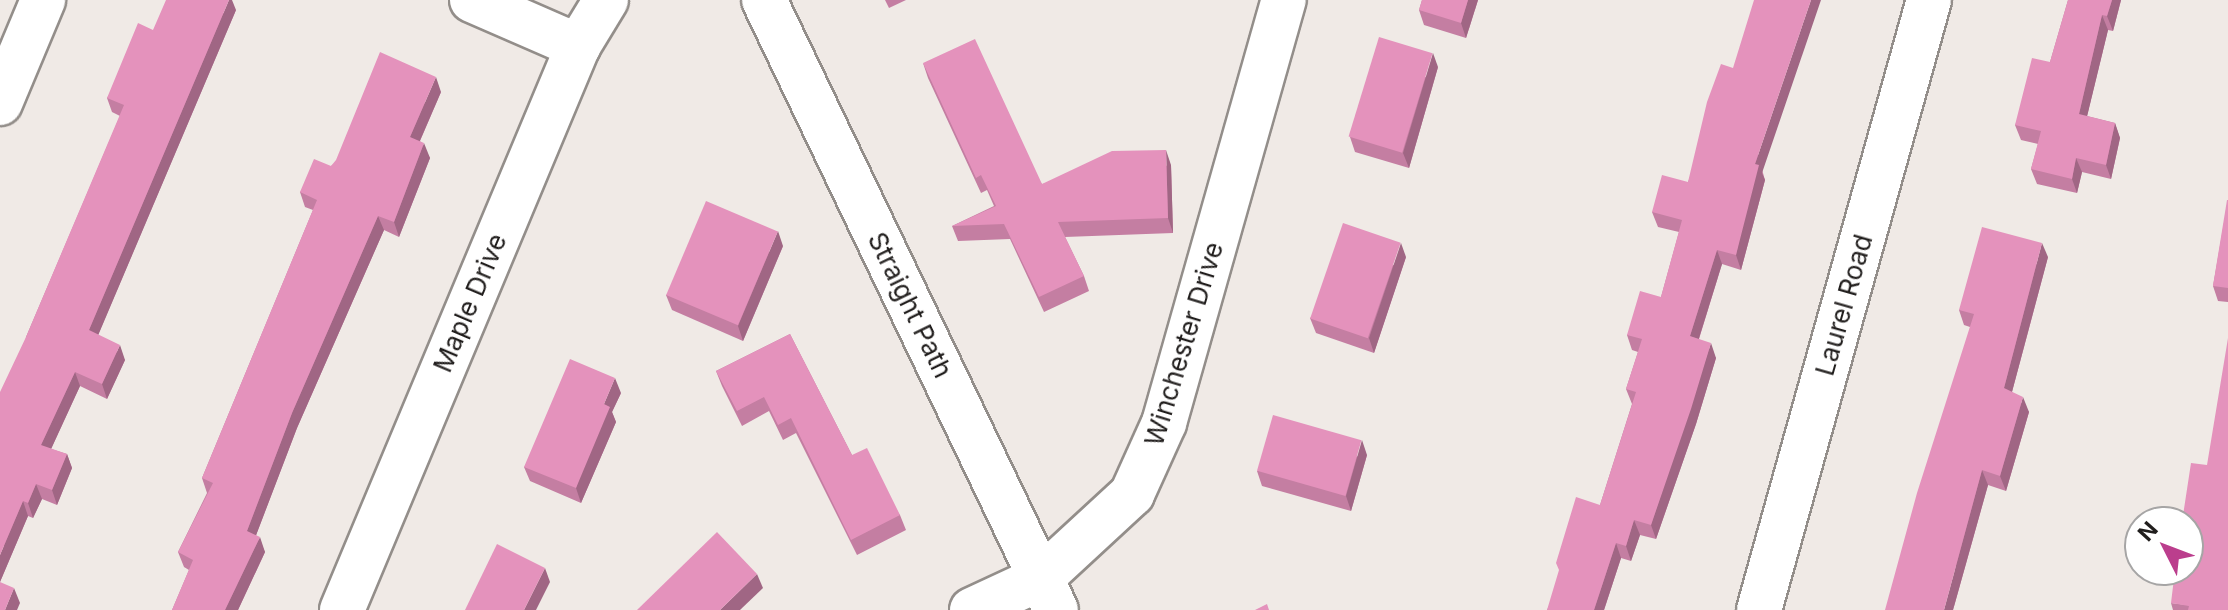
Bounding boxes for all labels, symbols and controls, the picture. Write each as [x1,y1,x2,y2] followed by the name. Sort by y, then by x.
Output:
[861,227,959,383] street label: Straight Path
[427,229,513,377] street label: Maple Drive
[1809,231,1879,379] street label: Laurel Road
[1138,238,1230,450] street label: Winchester Drive
[2124,506,2204,586] north arrow
[2132,516,2163,546] text: N

